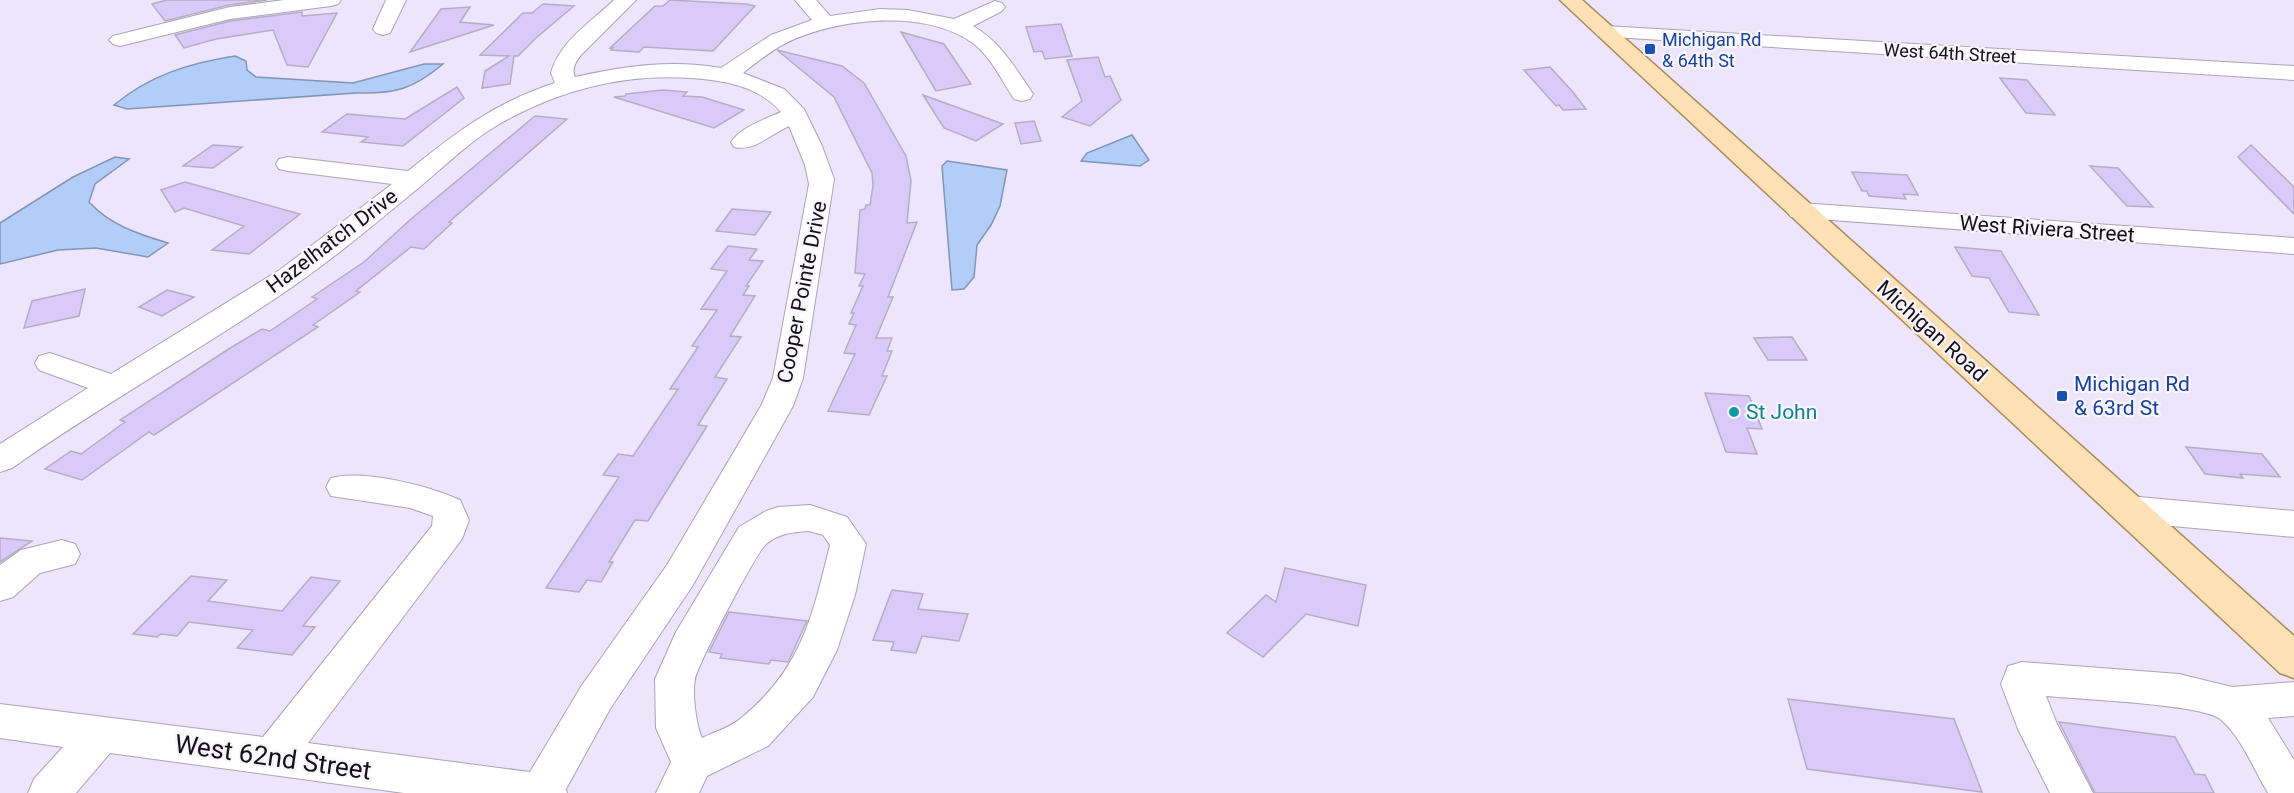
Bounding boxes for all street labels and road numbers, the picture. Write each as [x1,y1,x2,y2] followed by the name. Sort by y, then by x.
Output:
[1883,39,2017,67] street label: West 64th Street
[262,184,402,298] street label: Hazelhatch Drive
[773,199,831,385] street label: Cooper Pointe Drive
[1959,211,2136,247] street label: West Riviera Street
[1872,275,1992,387] street label: Michigan Road
[173,728,373,786] street label: West 62nd Street

